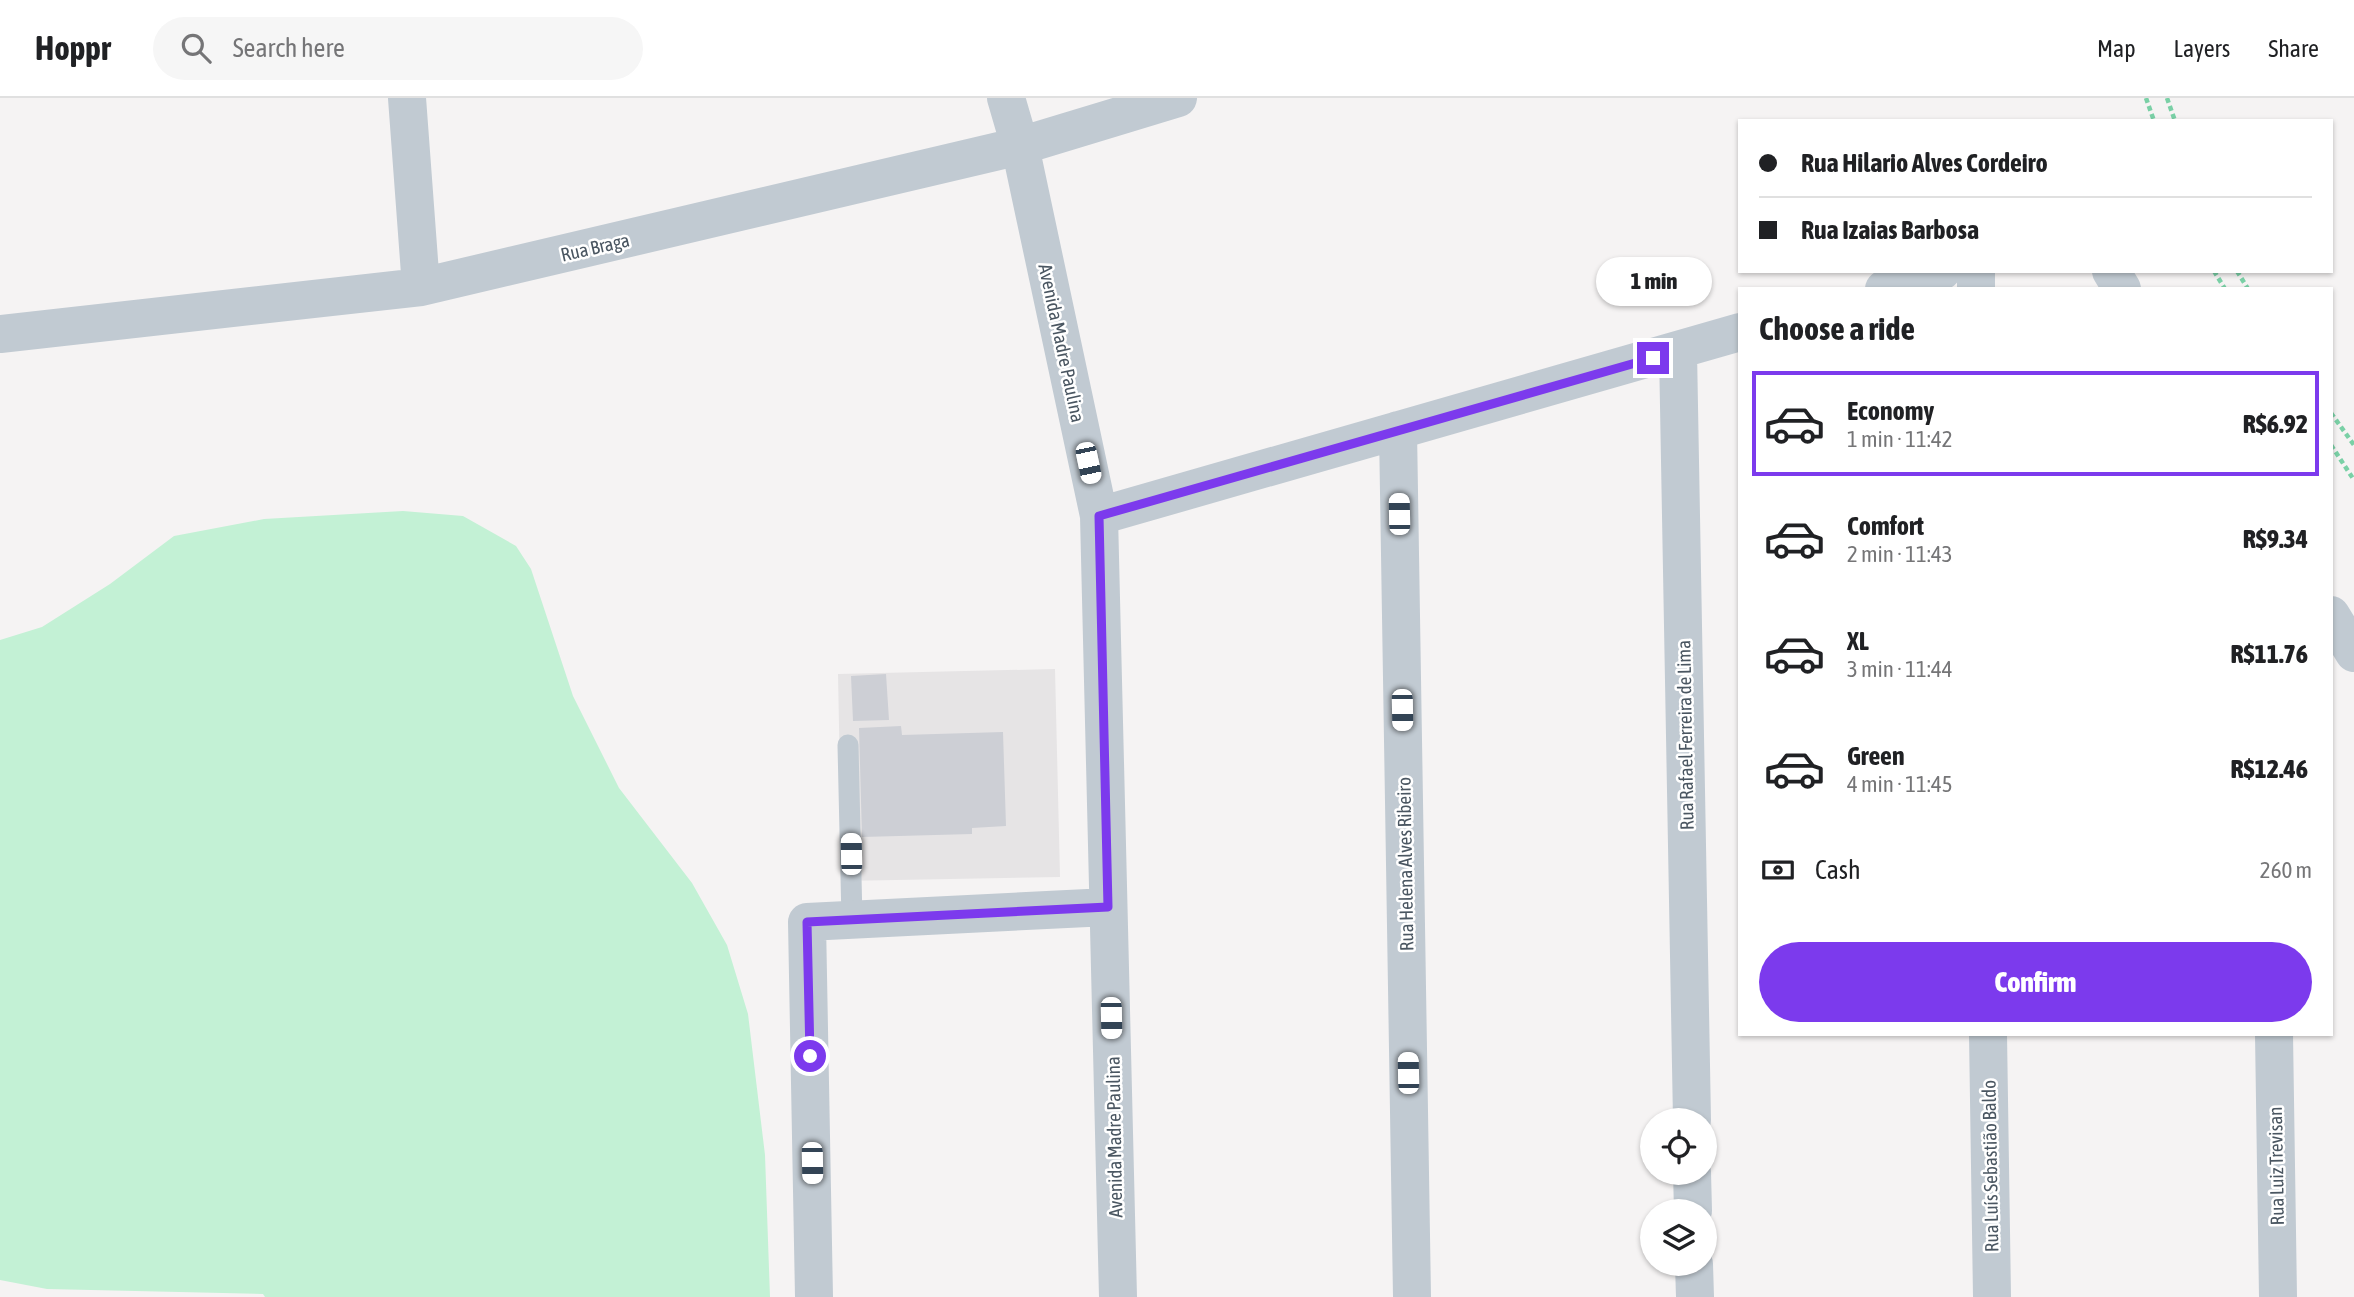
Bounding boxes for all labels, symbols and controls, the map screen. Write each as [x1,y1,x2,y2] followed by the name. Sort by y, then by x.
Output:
[153,17,643,80] search box
[35,29,111,67] text: Hoppr
[177,29,215,67] icon: search
[233,33,345,63] text: Search here
[2097,35,2136,62] text: Map
[2174,35,2230,62] text: Layers
[2268,35,2319,62] text: Share
[1801,148,2048,178] text: Rua Hilario Alves Cordeiro
[1801,215,1979,245] text: Rua Izaias Barbosa
[559,228,631,266] street label: Rua Braga
[1595,257,1711,306] callout: 1 min
[1034,262,1090,424] street label: Avenida Madre Paulina
[1631,268,1677,294] text: 1 min
[1759,310,1915,347] text: Choose a ride
[1637,342,1669,374] route end
[1763,392,1826,455] icon: car
[1847,396,1934,426] text: Economy
[2243,409,2308,439] text: R$6.92
[1847,426,1953,452] text: 1 min · 11:42
[1074,440,1103,486] car
[1389,493,1410,535] car
[1763,507,1826,570] icon: car
[1847,511,1924,541] text: Comfort
[2243,524,2308,554] text: R$9.34
[1847,541,1953,567] text: 2 min · 11:43
[1763,622,1826,685] icon: car
[1847,626,1869,656] text: XL
[2231,639,2308,669] text: R$11.76
[1672,640,1698,830] street label: Rua Rafael Ferreira de Lima
[1847,656,1953,682] text: 3 min · 11:44
[1392,689,1413,731] car
[1763,737,1826,800] icon: car
[1847,741,1905,771] text: Green
[2231,754,2308,784] text: R$12.46
[1847,771,1953,797] text: 4 min · 11:45
[1392,777,1418,951] street label: Rua Helena Alves Ribeiro
[841,833,862,875] car
[1759,851,1797,889] icon: cash
[1815,855,1861,885] text: Cash
[2260,857,2312,883] text: 260 m
[1759,942,2312,1022] button: Confirm
[1101,997,1122,1039] car
[794,1040,826,1072] route start
[1398,1052,1419,1094] car
[1102,1056,1126,1218] street label: Avenida Madre Paulina
[1977,1080,2003,1252] street label: Rua Luís Sebastião Baldo
[2264,1106,2288,1226] street label: Rua Luiz Trevisan
[1640,1108,1717,1276] map controls
[1640,1108,1717,1185] button: locate
[802,1142,823,1184] car
[1640,1199,1717,1276] button: layers

